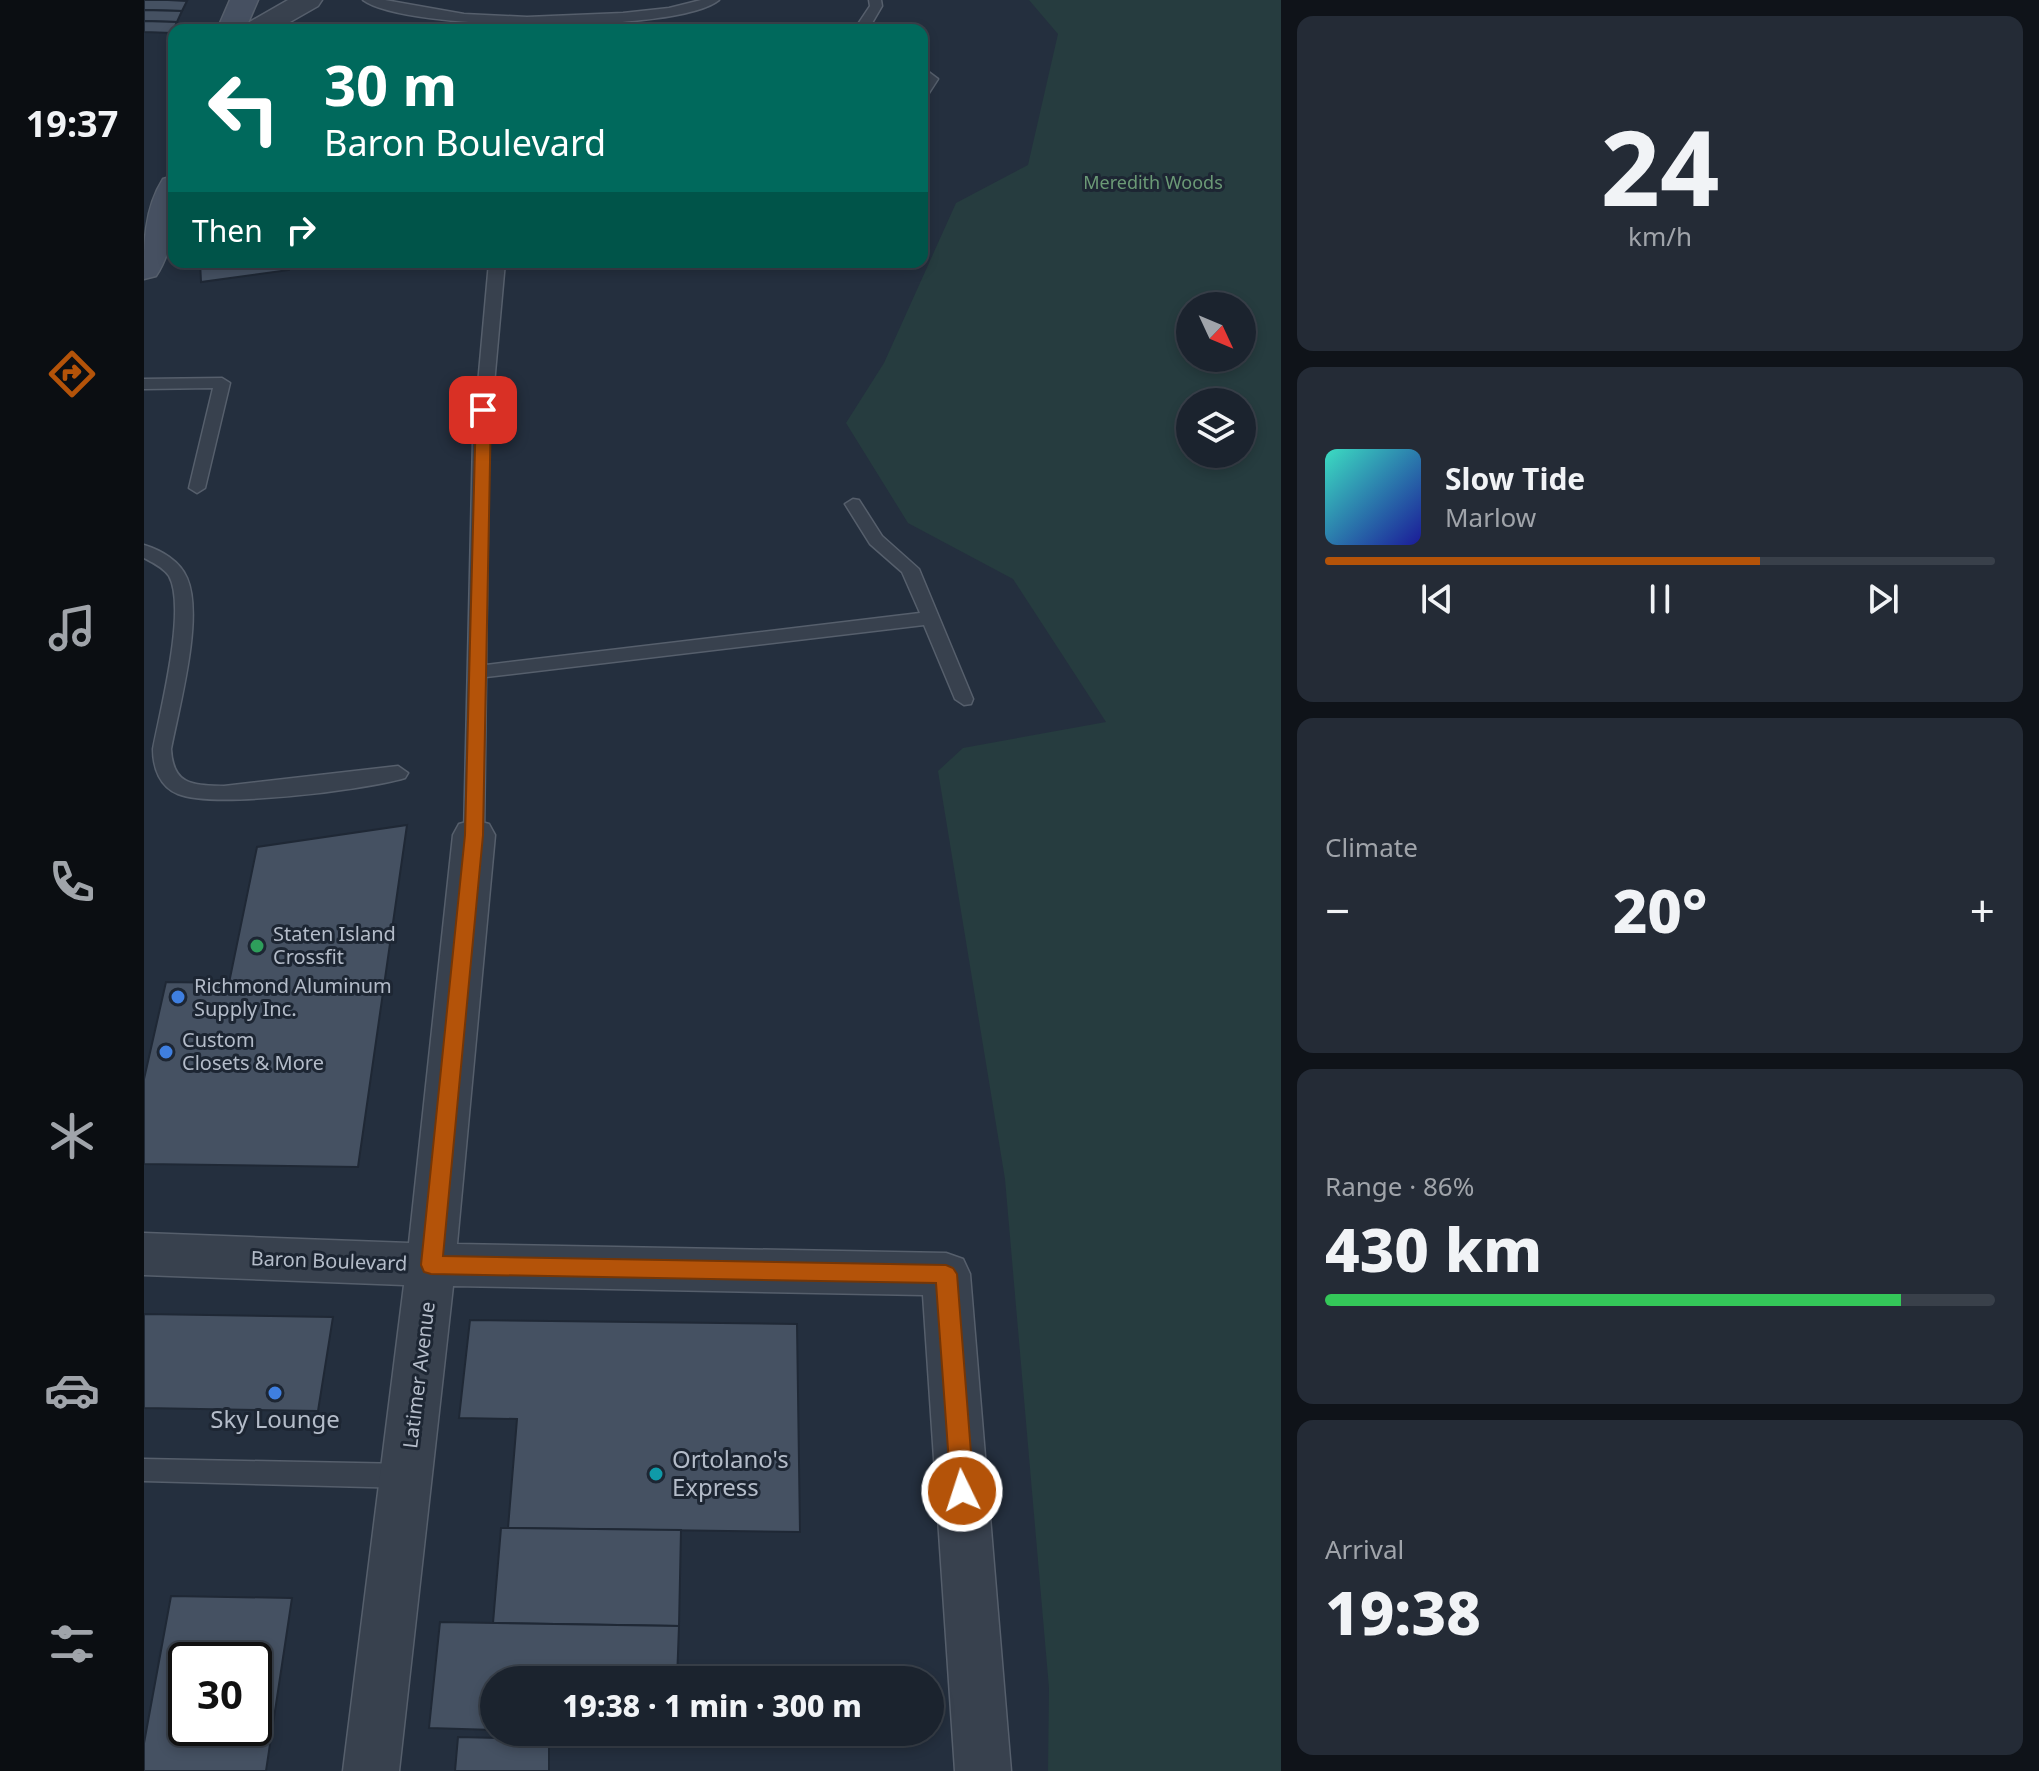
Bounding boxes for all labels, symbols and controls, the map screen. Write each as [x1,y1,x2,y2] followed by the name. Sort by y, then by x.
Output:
[324,46,457,122] text: 30 m
[192,56,296,160] icon: left
[1601,95,1719,236] text: 24
[26,99,118,148] text: 19:37
[324,118,606,167] text: Baron Boulevard
[1083,170,1223,194] park label: Meredith Woods
[279,208,323,252] icon: right
[192,210,263,251] text: Then
[1628,218,1692,254] text: km/h
[1176,292,1256,372] north arrow
[1176,292,1256,468] map controls
[44,346,100,402] icon: directions
[449,376,517,444] pin
[461,388,505,432] icon: arrive
[1176,388,1256,468] button: layers
[1445,458,1585,499] text: Slow Tide
[1445,499,1536,535] text: Marlow
[1415,577,1459,621] icon: previous
[1638,577,1682,621] icon: pause
[1861,577,1905,621] icon: next
[44,600,100,656] icon: music
[1325,829,1418,865] text: Climate
[44,854,100,910] icon: phone
[1613,869,1707,951] text: 20°
[1325,880,1350,940] text: −
[1970,880,1995,940] text: +
[273,920,396,970] place label: Staten Island Crossfit
[248,937,266,955] marker: Staten Island Crossfit
[194,972,392,1022] place label: Richmond Aluminum Supply Inc.
[169,988,187,1006] marker: Richmond Aluminum Supply Inc.
[182,1026,324,1076] place label: Custom Closets & More
[157,1043,175,1061] marker: Custom Closets & More
[44,1108,100,1164] icon: climate
[1325,1168,1474,1204] text: Range · 86%
[1325,1208,1542,1290] text: 430 km
[250,1244,408,1277] street label: Baron Boulevard
[396,1300,441,1450] street label: Latimer Avenue
[44,1362,100,1418] icon: car
[266,1384,284,1402] marker: Sky Lounge
[210,1402,340,1435] place label: Sky Lounge
[672,1442,789,1503] place label: Ortolano's Express
[920,1449,1004,1533] position arrow
[647,1465,665,1483] marker: Ortolano's Express
[1325,1531,1404,1567] text: Arrival
[1325,1571,1481,1653] text: 19:38
[44,1616,100,1672] icon: filters
[168,1642,272,1746] speed limit sign: 30
[562,1685,862,1726] text: 19:38 · 1 min · 300 m

